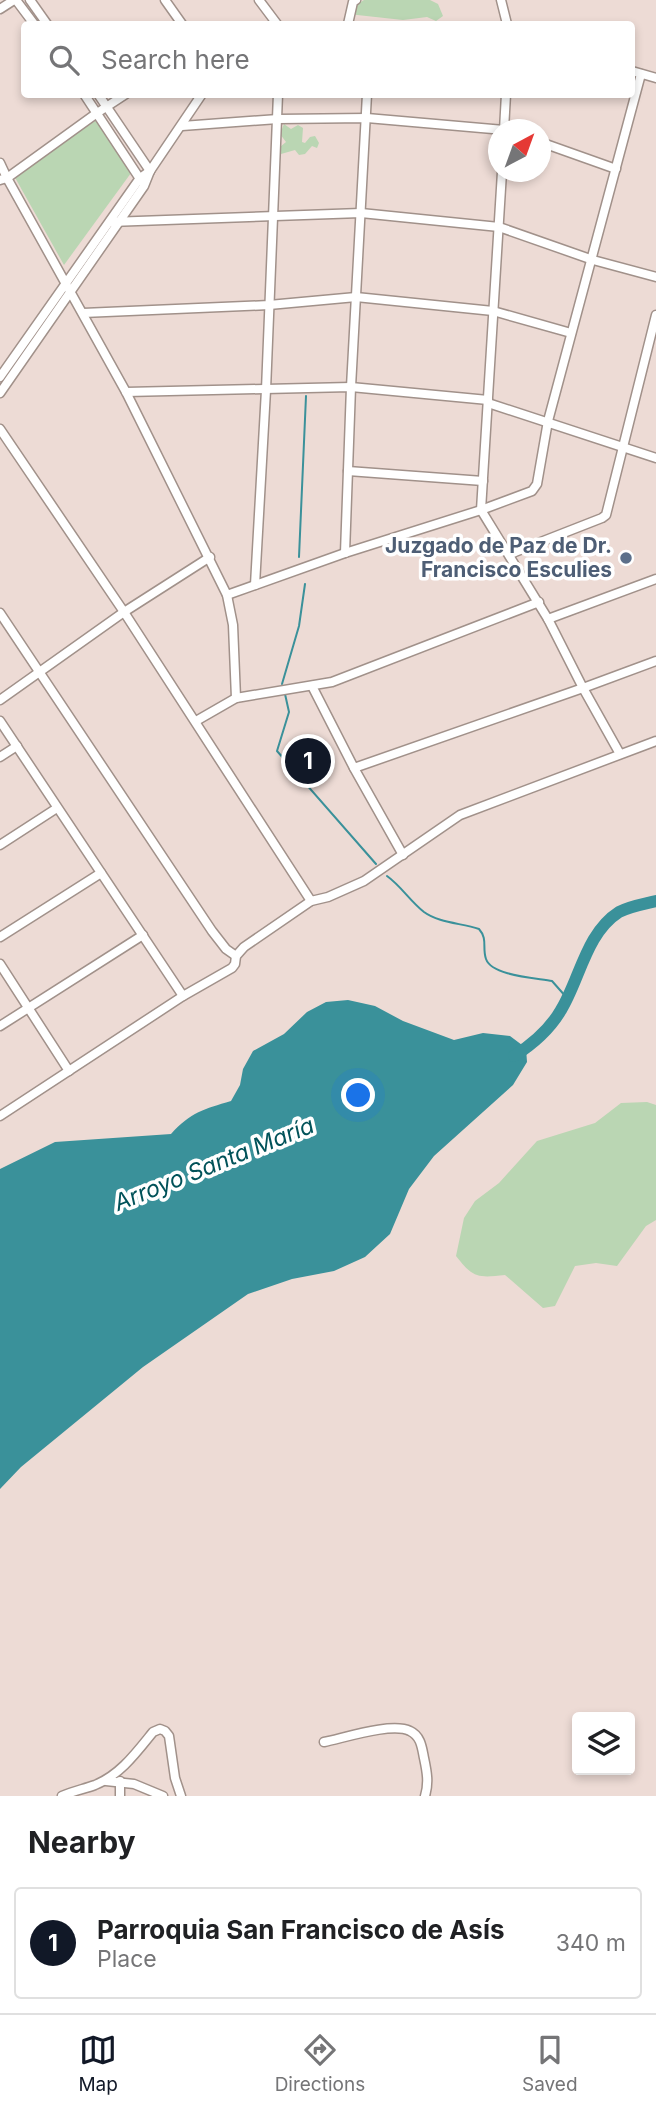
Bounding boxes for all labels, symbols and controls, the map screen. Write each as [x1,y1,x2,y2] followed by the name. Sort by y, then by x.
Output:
[21,21,635,98] search box
[45,41,83,79] icon: search
[101,44,250,75] text: Search here
[488,119,551,182] north arrow
[385,533,612,582] place label: Juzgado de Paz de Dr. Francisco Esculies
[618,550,634,566] marker: Juzgado de Paz de Dr. Francisco Esculies
[285,735,331,787] pin: 1
[341,1078,375,1112] your location
[109,1111,318,1217] water label: Arroyo Santa María
[572,1712,635,1775] map controls
[572,1712,635,1775] button: layers
[28,1824,136,1860] text: Nearby
[97,1914,505,1945] text: Parroquia San Francisco de Asís
[48,1929,58,1957] text: 1
[556,1929,626,1957] text: 340 m
[97,1945,157,1973] text: Place
[78,2031,118,2096] tab: Map
[275,2031,365,2096] tab: Directions
[522,2031,578,2096] tab: Saved

